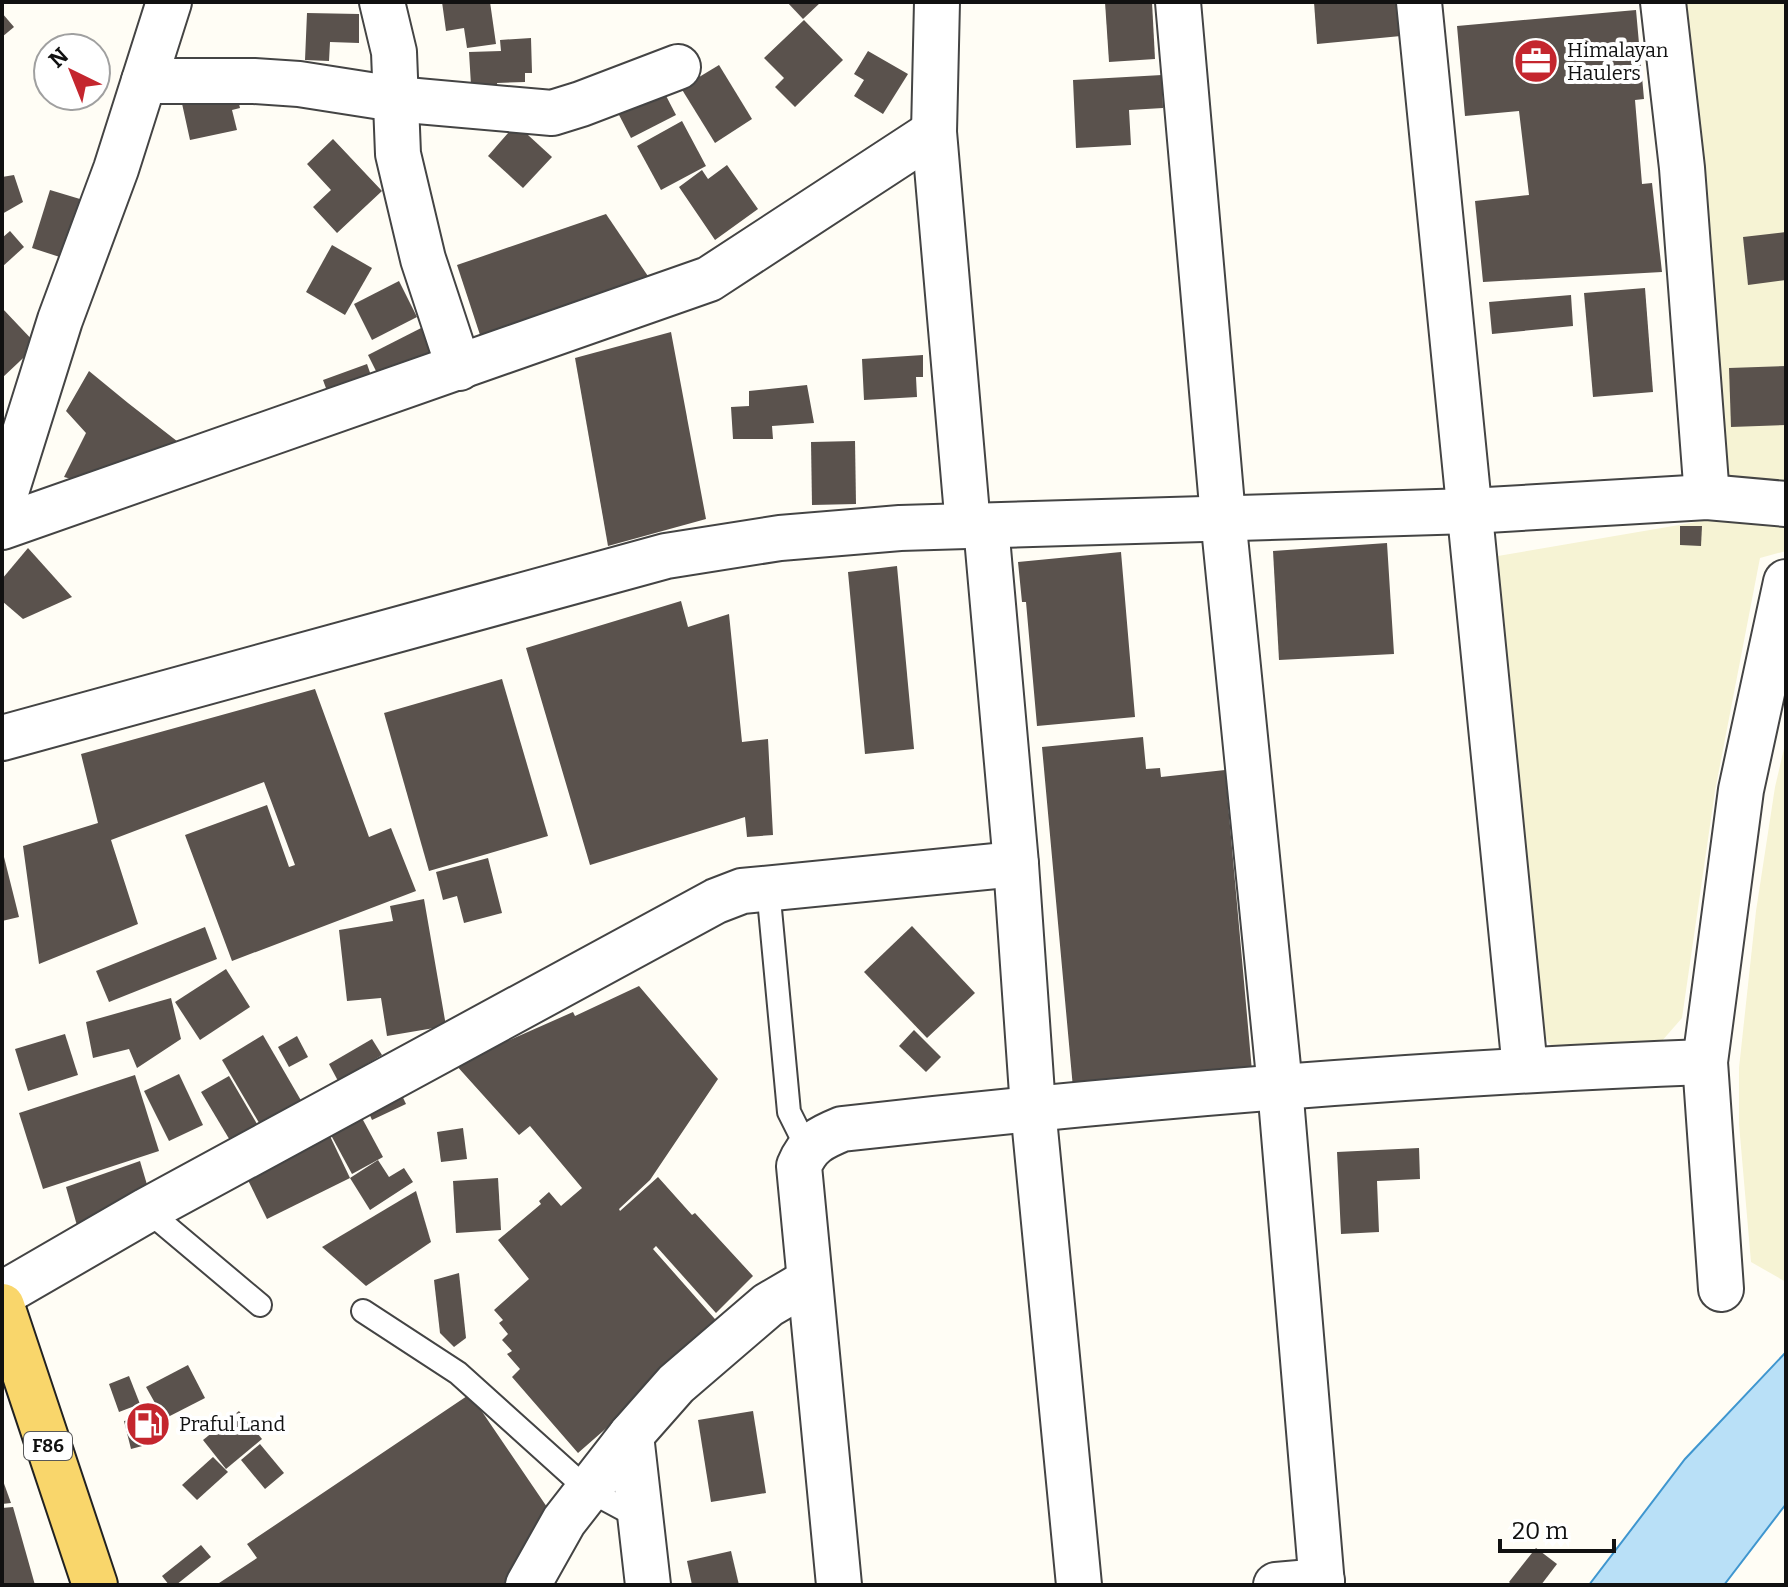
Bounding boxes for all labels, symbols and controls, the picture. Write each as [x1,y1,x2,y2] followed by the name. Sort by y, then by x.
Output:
[32,32,112,112] north arrow
[1512,37,1560,85] office icon: Himalayan Haulers
[1567,38,1669,85] place label: Himalayan Haulers
[43,42,74,73] text: N
[124,1400,172,1448] fuel station icon: Praful Land
[179,1412,285,1436] place label: Praful Land
[24,1432,72,1460] road number: F86
[1500,1503,1614,1553] scale bar
[1512,1517,1568,1545] text: 20 m

